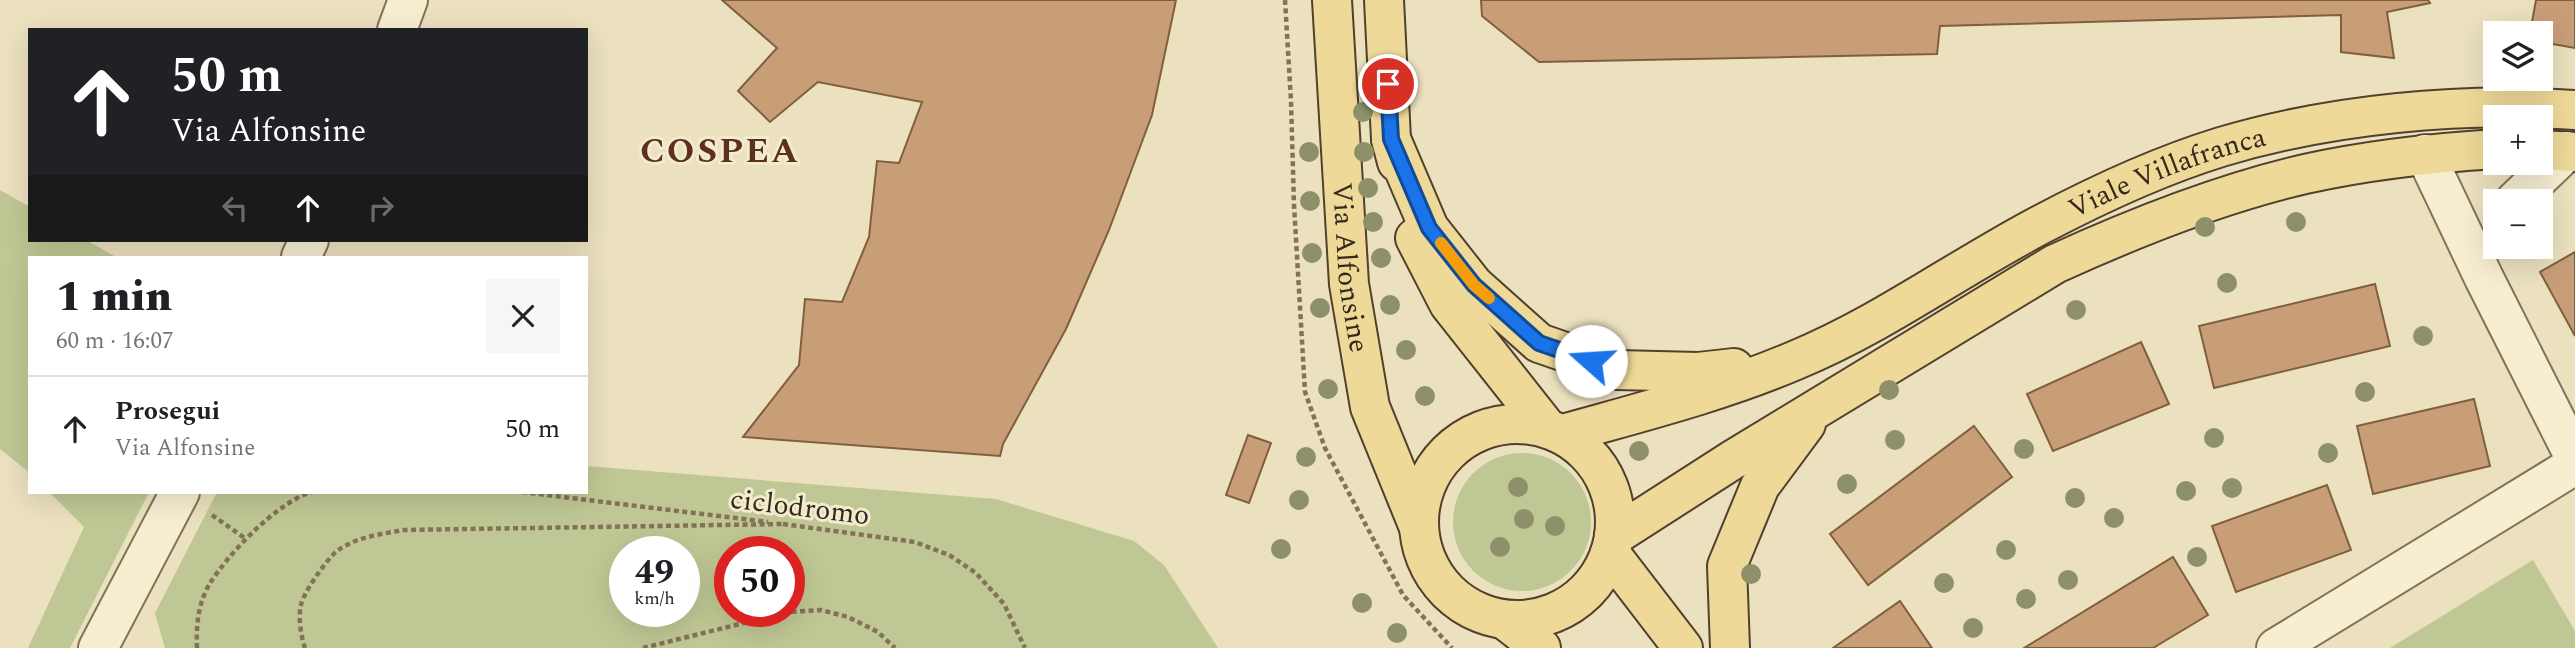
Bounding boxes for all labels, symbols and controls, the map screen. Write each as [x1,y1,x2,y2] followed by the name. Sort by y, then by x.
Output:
[2483,21,2553,259] map controls
[2483,21,2553,91] button: layers
[171,39,282,114] text: 50 m
[1358,54,1418,114] pin
[56,56,147,147] icon: ahead
[1369,65,1407,103] icon: arrive
[2483,105,2553,175] button: +
[171,107,366,156] text: Via Alfonsine
[2061,116,2271,230] street label: Viale Villafranca
[640,125,800,178] district label: COSPEA
[1320,181,1380,356] street label: Via Alfonsine
[216,189,254,227] icon: left
[289,189,327,227] icon: ahead
[362,189,400,227] icon: right
[2483,189,2553,259] button: −
[56,266,172,329] text: 1 min
[486,279,560,353] button: close
[56,324,174,359] text: 60 m · 16:07
[1554,324,1628,398] position arrow
[115,391,220,431] text: Prosegui
[505,409,560,449] text: 50 m
[56,410,94,448] icon: ahead
[115,431,255,466] text: Via Alfonsine
[728,478,872,537] street label: ciclodromo
[714,536,805,627] speed limit sign: 50
[635,546,674,599] text: 49
[634,585,675,612] text: km/h

